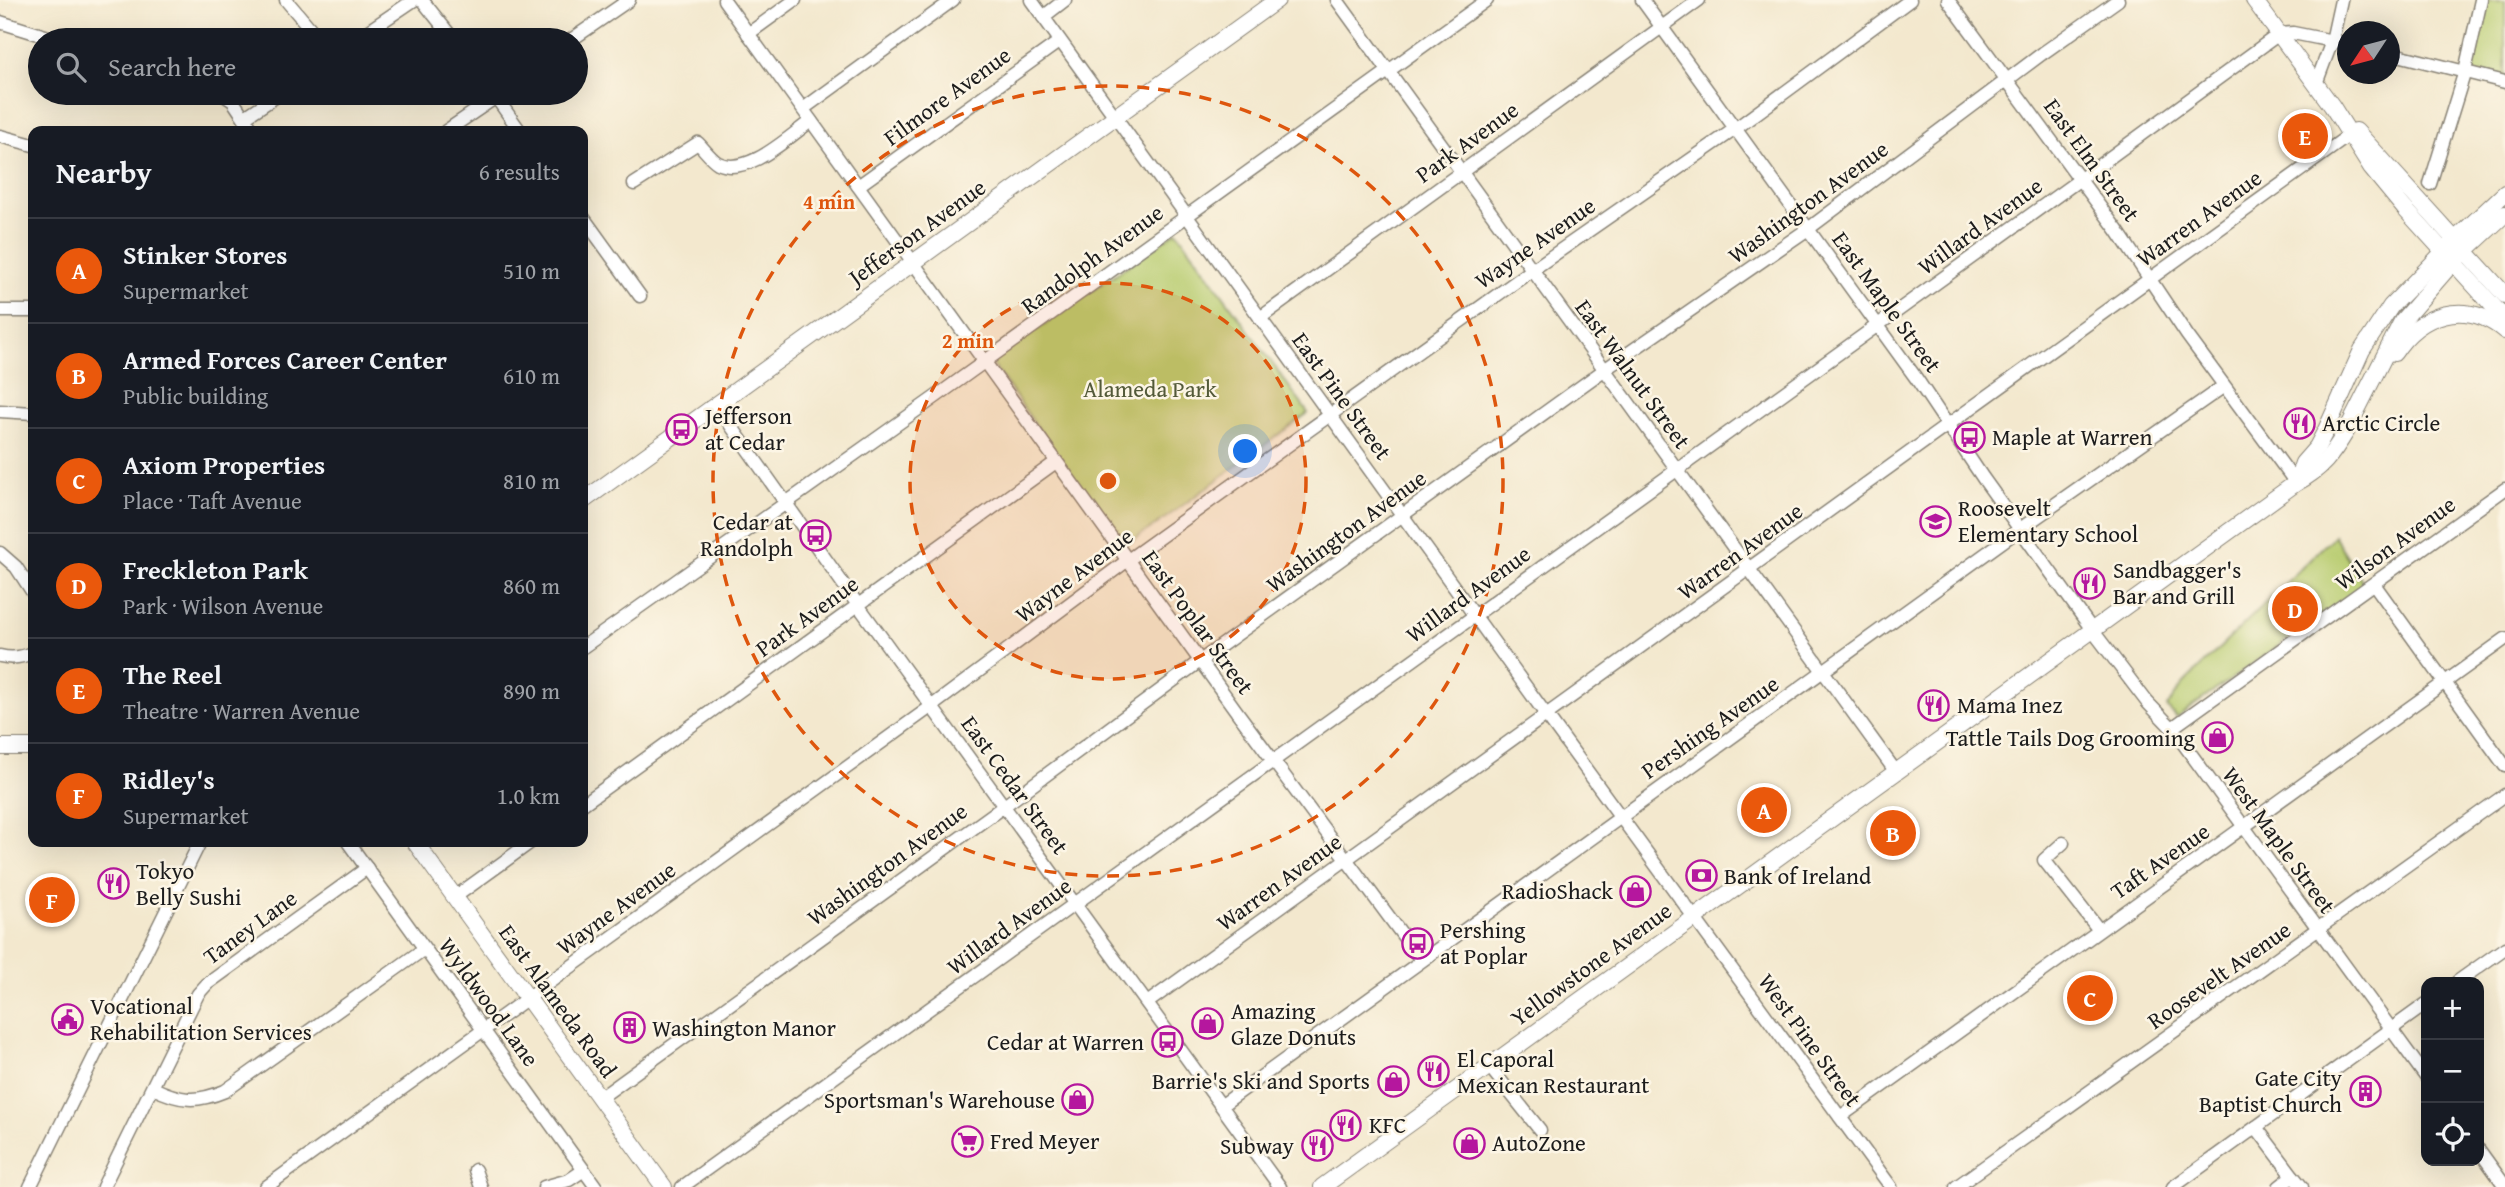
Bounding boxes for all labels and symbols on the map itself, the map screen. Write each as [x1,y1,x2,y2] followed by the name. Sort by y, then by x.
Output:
[2337,21,2400,84] north arrow
[876,38,1017,153] street label: Filmore Avenue
[2036,91,2148,228] street label: East Elm Street
[1408,93,1525,190] street label: Park Avenue
[2282,110,2328,162] pin: E
[1721,132,1895,271] street label: Washington Avenue
[2129,161,2268,274] street label: Warren Avenue
[1911,169,2049,282] street label: Willard Avenue
[839,170,992,294] street label: Jefferson Avenue
[803,186,856,217] text: 4 min
[1468,189,1602,296] street label: Wayne Avenue
[1014,196,1170,321] street label: Randolph Avenue
[1825,224,1950,379] street label: East Maple Street
[1568,292,1699,455] street label: East Walnut Street
[942,325,995,356] text: 2 min
[1285,325,1400,466] street label: East Pine Street
[1083,372,1217,405] park label: Alameda Park
[702,399,792,458] place label: Jefferson at Cedar
[2282,406,2316,440] restaurant icon: Arctic Circle
[2322,406,2440,439] place label: Arctic Circle
[665,412,699,446] bus stop icon: Jefferson at Cedar
[1952,420,1986,454] bus stop icon: Maple at Warren
[1992,420,2152,453] place label: Maple at Warren
[1228,434,1262,468] your location
[1259,461,1433,600] street label: Washington Avenue
[1096,469,1120,493] centre of rings
[2328,488,2462,598] street label: Wilson Avenue
[1958,491,2138,550] place label: Roosevelt Elementary School
[1670,494,1809,607] street label: Warren Avenue
[1918,504,1952,538] school or university icon: Roosevelt Elementary School
[700,505,793,564] place label: Cedar at Randolph
[799,518,833,552] bus stop icon: Cedar at Randolph
[1008,519,1140,630] street label: Wayne Avenue
[1399,537,1537,650] street label: Willard Avenue
[1135,543,1262,701] street label: East Poplar Street
[2113,553,2241,612] place label: Sandbagger's Bar and Grill
[2073,566,2107,600] restaurant icon: Sandbagger's Bar and Grill
[748,567,865,664] street label: Park Avenue
[2272,583,2318,635] pin: D
[1634,667,1785,786] street label: Pershing Avenue
[1917,688,1951,722] restaurant icon: Mama Inez
[1957,688,2062,721] place label: Mama Inez
[954,709,1077,861] street label: East Cedar Street
[1946,721,2196,754] place label: Tattle Tails Dog Grooming
[2201,721,2235,755] shop icon: Tattle Tails Dog Grooming
[2215,759,2344,920] street label: West Maple Street
[1741,784,1787,836] pin: A
[800,794,974,933] street label: Washington Avenue
[1870,807,1916,859] pin: B
[2104,814,2216,907] street label: Taft Avenue
[1209,825,1348,938] street label: Warren Avenue
[549,853,682,962] street label: Wayne Avenue
[136,854,241,913] place label: Tokyo Belly Sushi
[1684,859,1718,893] bank icon: Bank of Ireland
[1724,859,1872,892] place label: Bank of Ireland
[96,867,130,901] restaurant icon: Tokyo Belly Sushi
[940,869,1078,982] street label: Willard Avenue
[29,874,75,926] pin: F
[1502,874,1613,907] place label: RadioShack
[1619,874,1653,908] shop icon: RadioShack
[196,881,303,972] street label: Taney Lane
[1503,894,1678,1033] street label: Yellowstone Avenue
[1440,913,1528,972] place label: Pershing at Poplar
[2140,913,2297,1036] street label: Roosevelt Avenue
[492,917,626,1085] street label: East Alameda Road
[1400,926,1434,960] bus stop icon: Pershing at Poplar
[431,930,548,1073] street label: Wyldwood Lane
[1751,966,1870,1113] street label: West Pine Street
[2067,972,2113,1024] pin: C
[90,989,312,1048] place label: Vocational Rehabilitation Services
[1231,994,1356,1053] place label: Amazing Glaze Donuts
[50,1002,84,1036] public building icon: Vocational Rehabilitation Services
[1191,1007,1225,1041] shop icon: Amazing Glaze Donuts
[612,1011,646,1045] building icon: Washington Manor
[652,1011,837,1044] place label: Washington Manor
[987,1025,1144,1058] place label: Cedar at Warren
[1150,1025,1184,1059] bus stop icon: Cedar at Warren
[1457,1042,1649,1101] place label: El Caporal Mexican Restaurant
[1417,1055,1451,1089] restaurant icon: El Caporal Mexican Restaurant
[2199,1061,2343,1120] place label: Gate City Baptist Church
[1152,1064,1370,1097] place label: Barrie's Ski and Sports
[1376,1064,1410,1098] shop icon: Barrie's Ski and Sports
[2348,1074,2382,1108] building icon: Gate City Baptist Church
[824,1083,1055,1116] place label: Sportsman's Warehouse
[1061,1083,1095,1117] shop icon: Sportsman's Warehouse
[1329,1108,1363,1142] restaurant icon: KFC
[1369,1108,1406,1141] place label: KFC
[950,1124,984,1158] supermarket icon: Fred Meyer
[990,1124,1100,1157] place label: Fred Meyer
[1452,1126,1486,1160] shop icon: AutoZone
[1492,1126,1586,1159] place label: AutoZone
[1220,1129,1295,1162] place label: Subway
[1300,1129,1334,1163] restaurant icon: Subway

